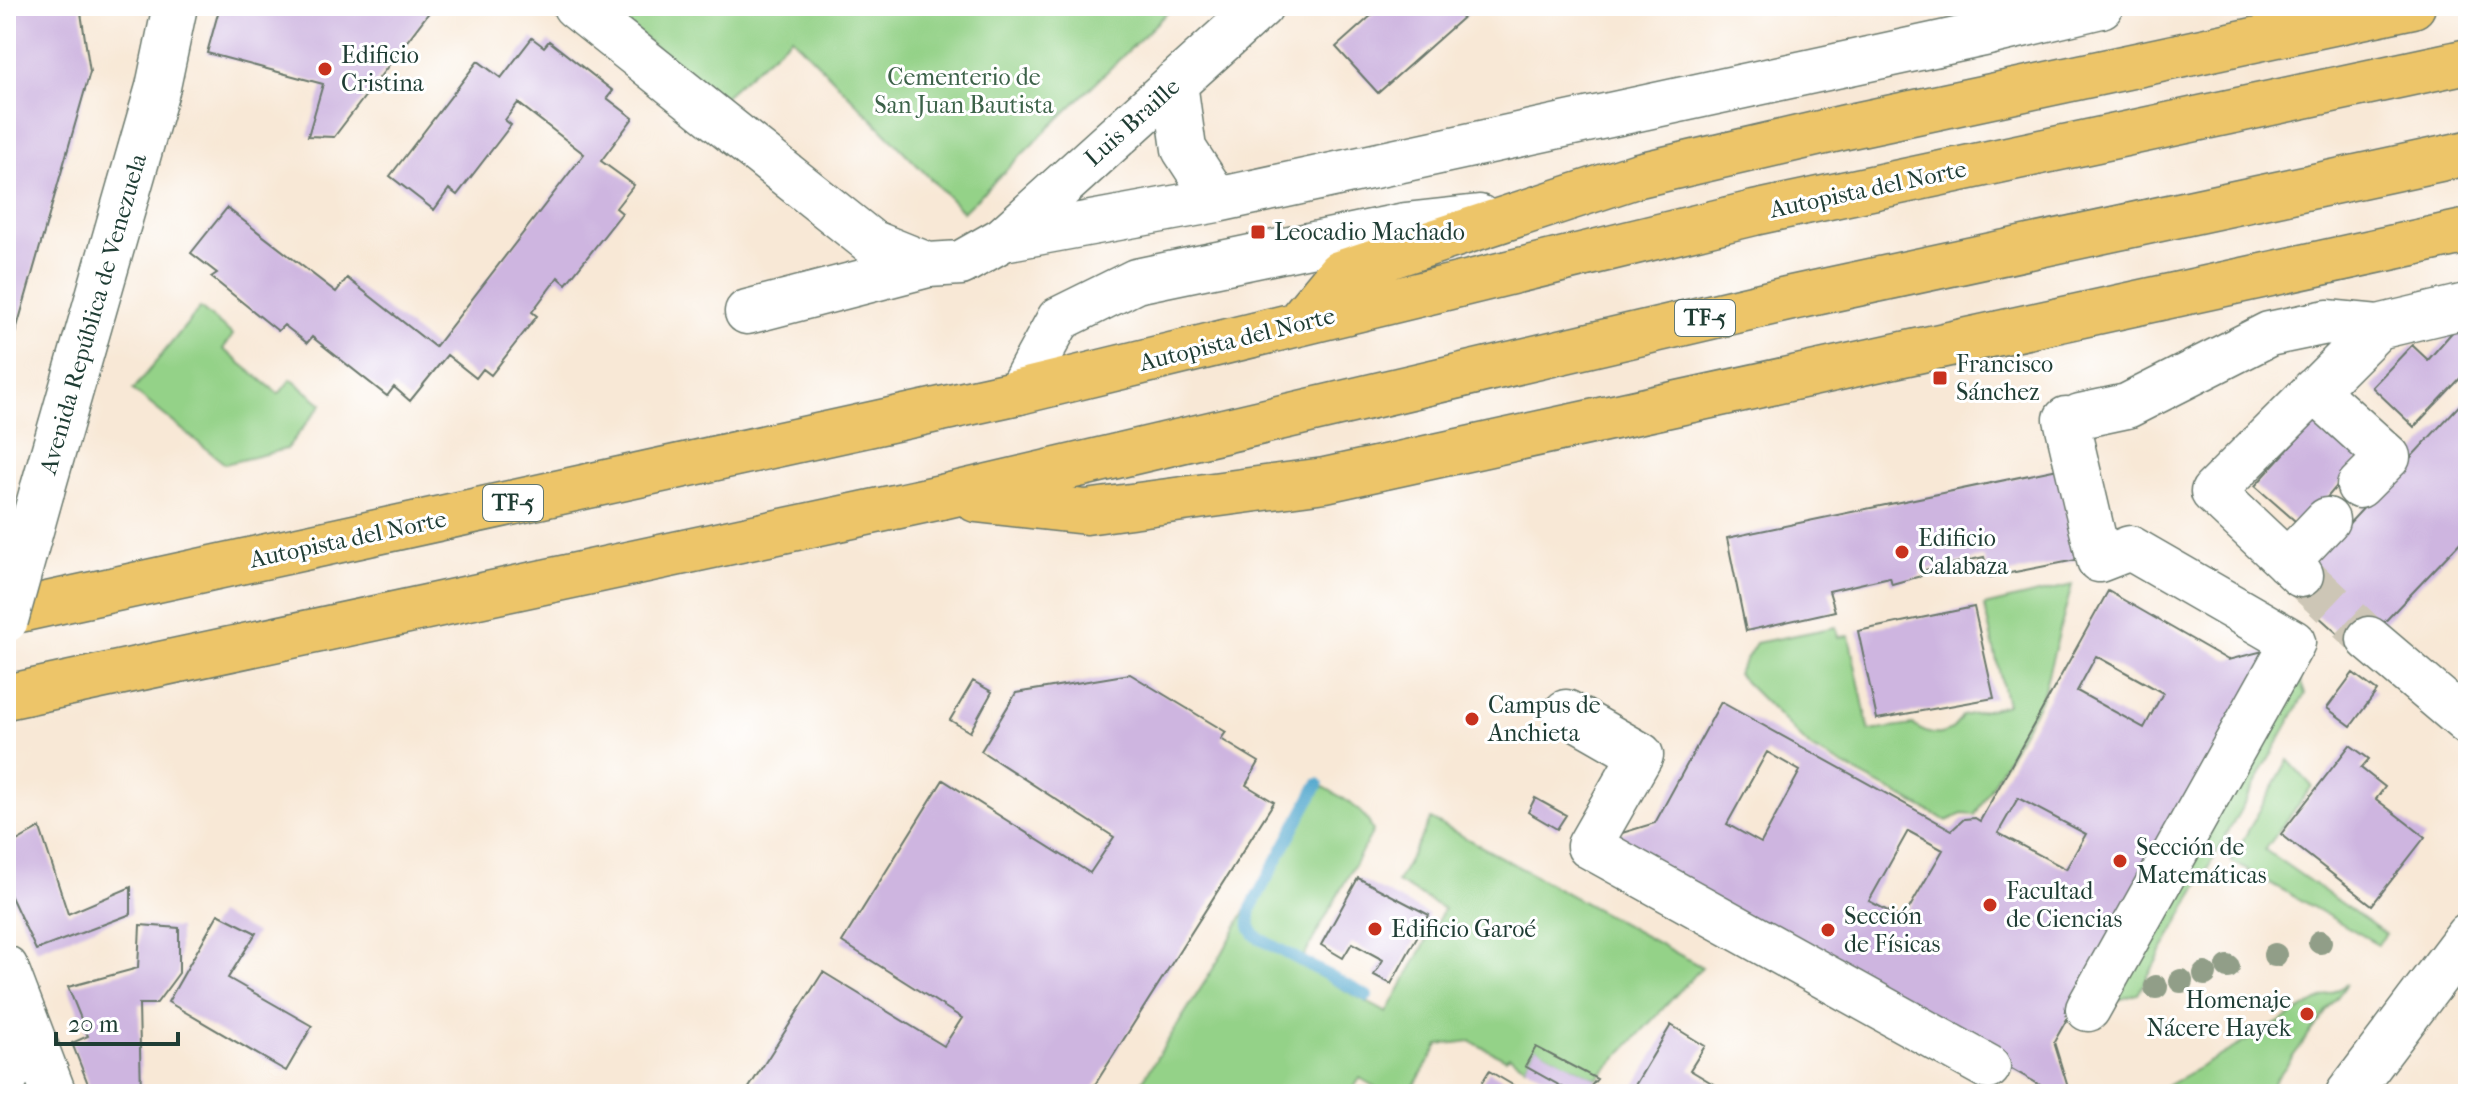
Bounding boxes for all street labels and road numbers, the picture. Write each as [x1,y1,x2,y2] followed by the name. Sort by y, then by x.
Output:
[1079,72,1185,172] street label: Luis Braille
[33,150,152,478] street label: Avenida República de Venezuela
[1766,154,1969,224] street label: Autopista del Norte
[1675,300,1735,336] road number: TF-5
[1135,301,1338,377] street label: Autopista del Norte
[483,485,543,521] road number: TF-5
[246,504,449,574] street label: Autopista del Norte

